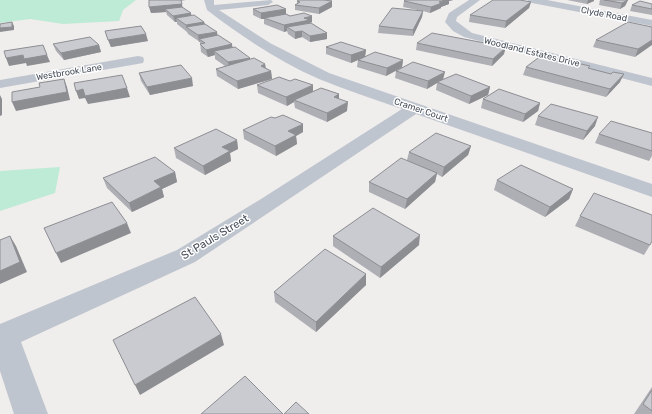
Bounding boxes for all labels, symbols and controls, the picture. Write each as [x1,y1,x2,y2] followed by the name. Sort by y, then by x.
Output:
[580,5,628,23] street label: Clyde Road
[483,35,581,69] street label: Woodland Estates Drive
[35,62,103,82] street label: Westbrook Lane
[393,96,450,124] street label: Cramer Court
[179,211,252,262] street label: St Pauls Street

